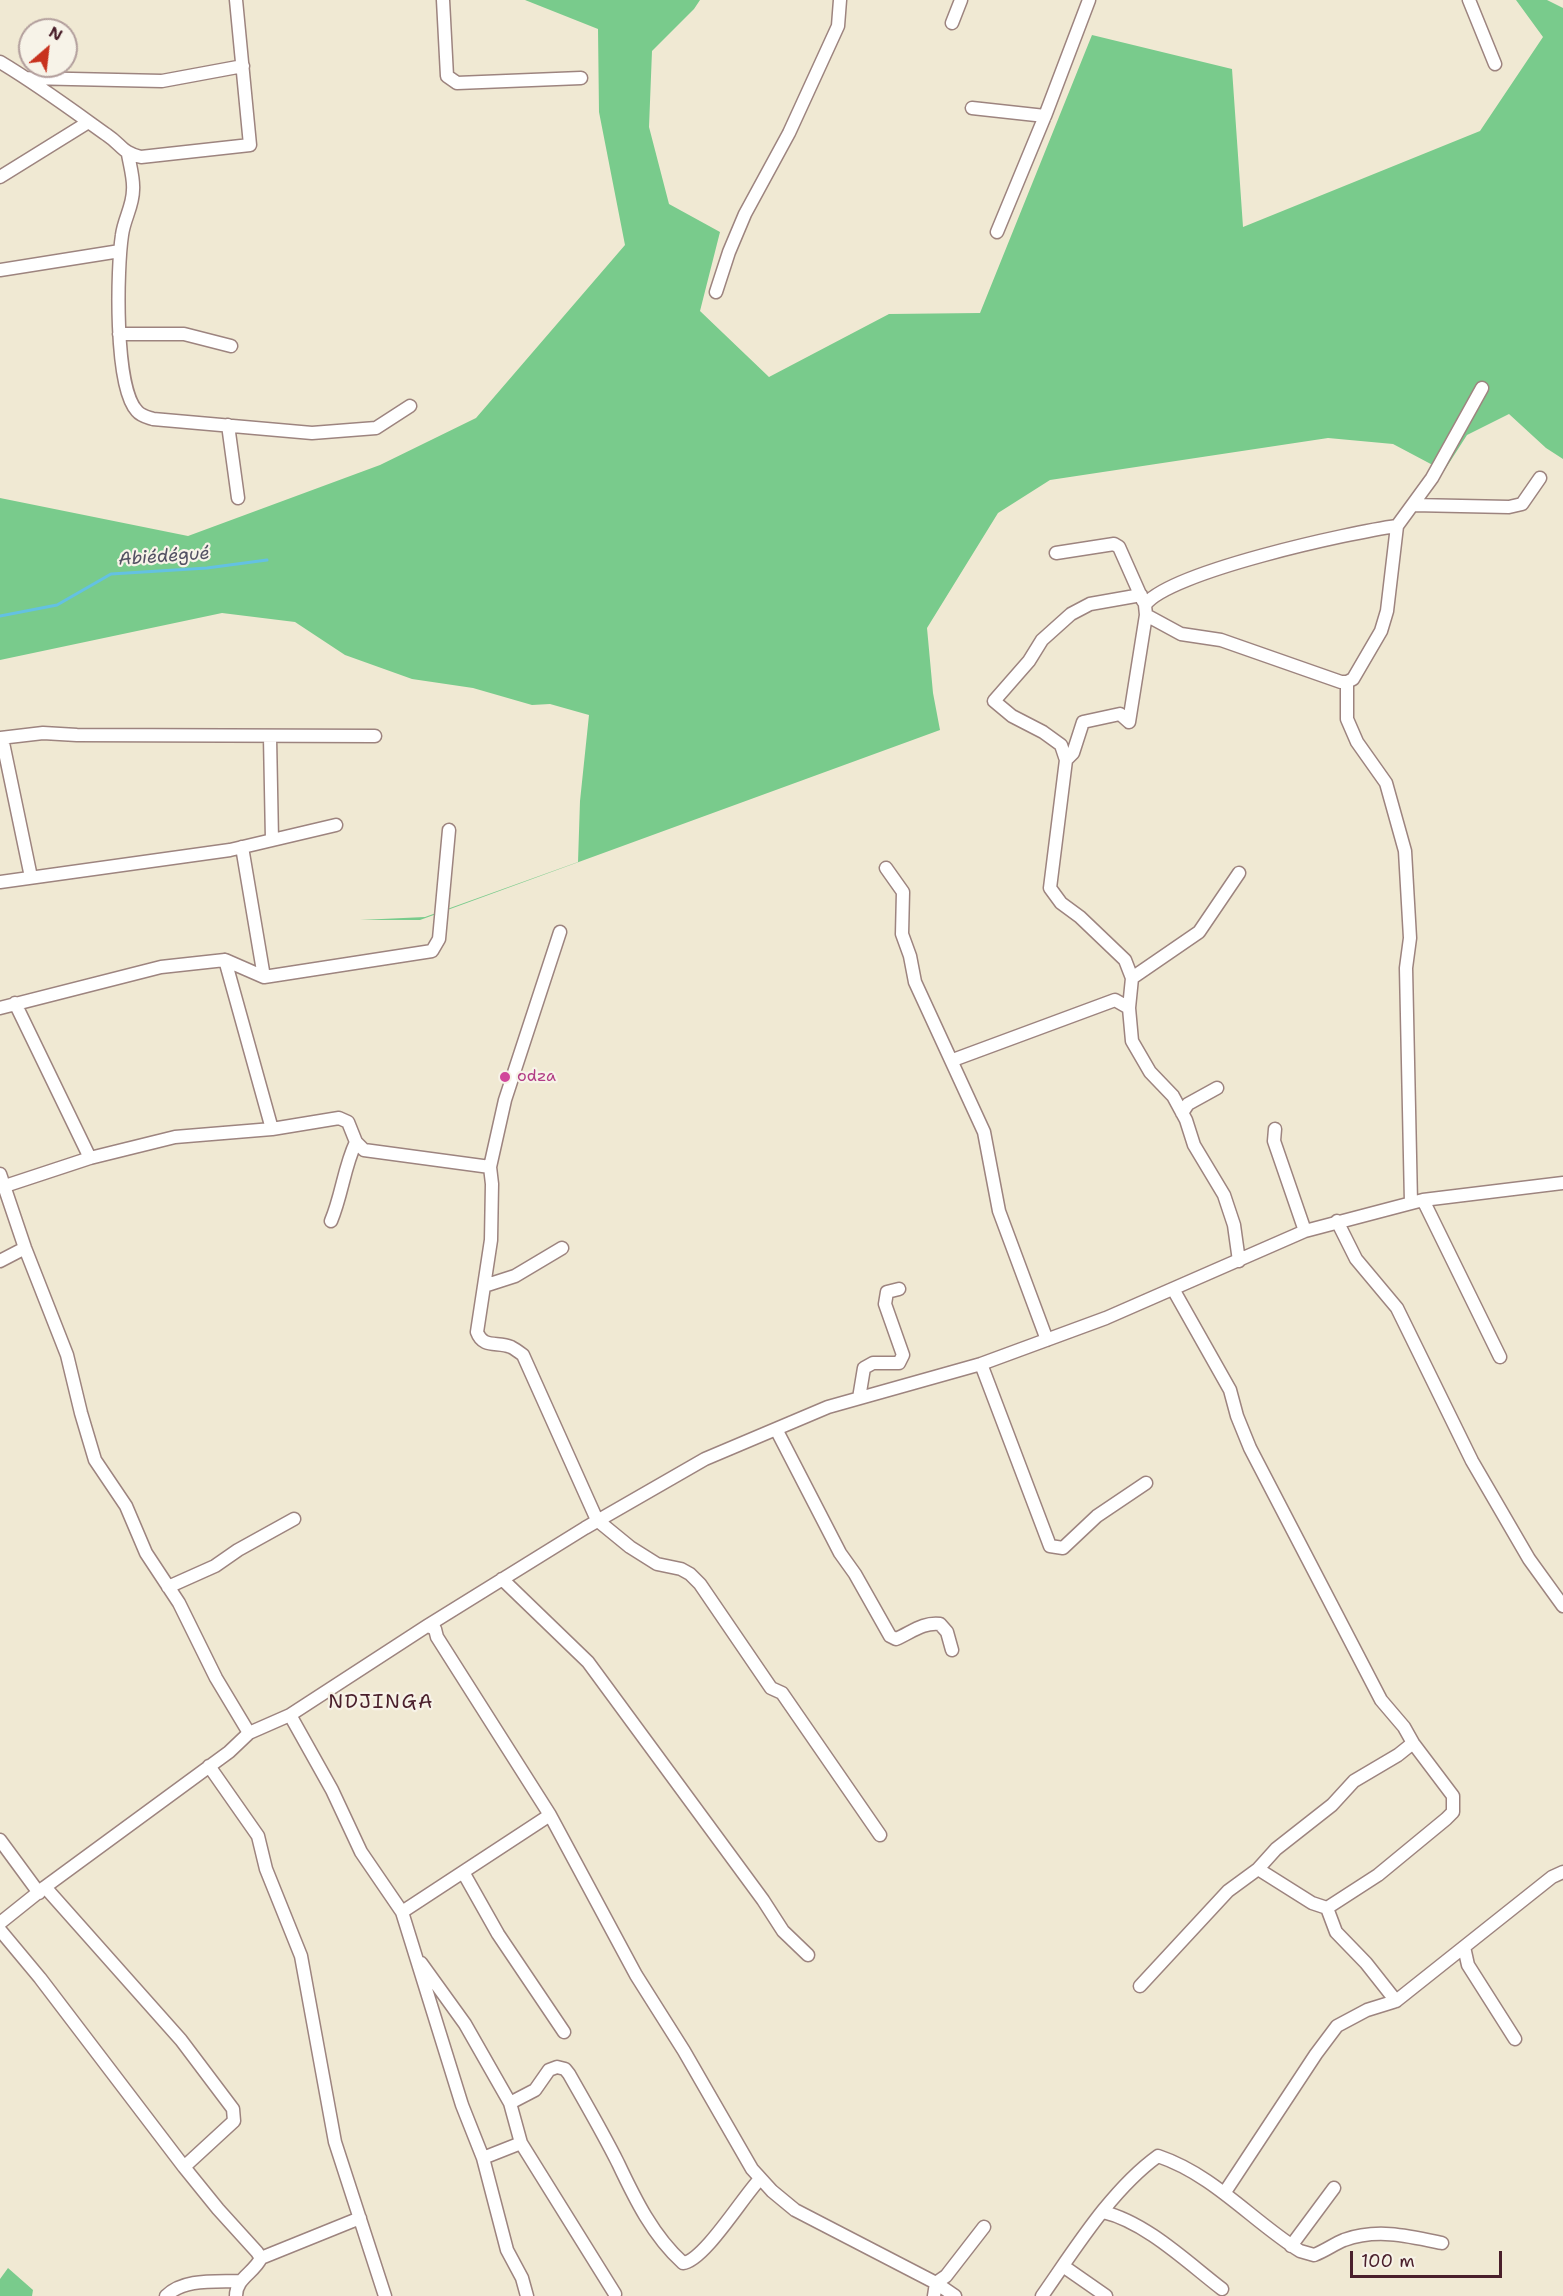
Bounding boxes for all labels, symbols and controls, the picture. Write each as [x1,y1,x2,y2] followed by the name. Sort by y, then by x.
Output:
[18,18,78,78] north arrow
[45,21,66,46] text: N
[118,543,210,571] water label: Abiédégué
[517,1067,556,1087] place label: odza
[498,1070,512,1084] marker: odza
[328,1691,434,1715] district label: NDJINGA
[1353,2239,1504,2277] scale bar
[1361,2249,1415,2273] text: 100 m

